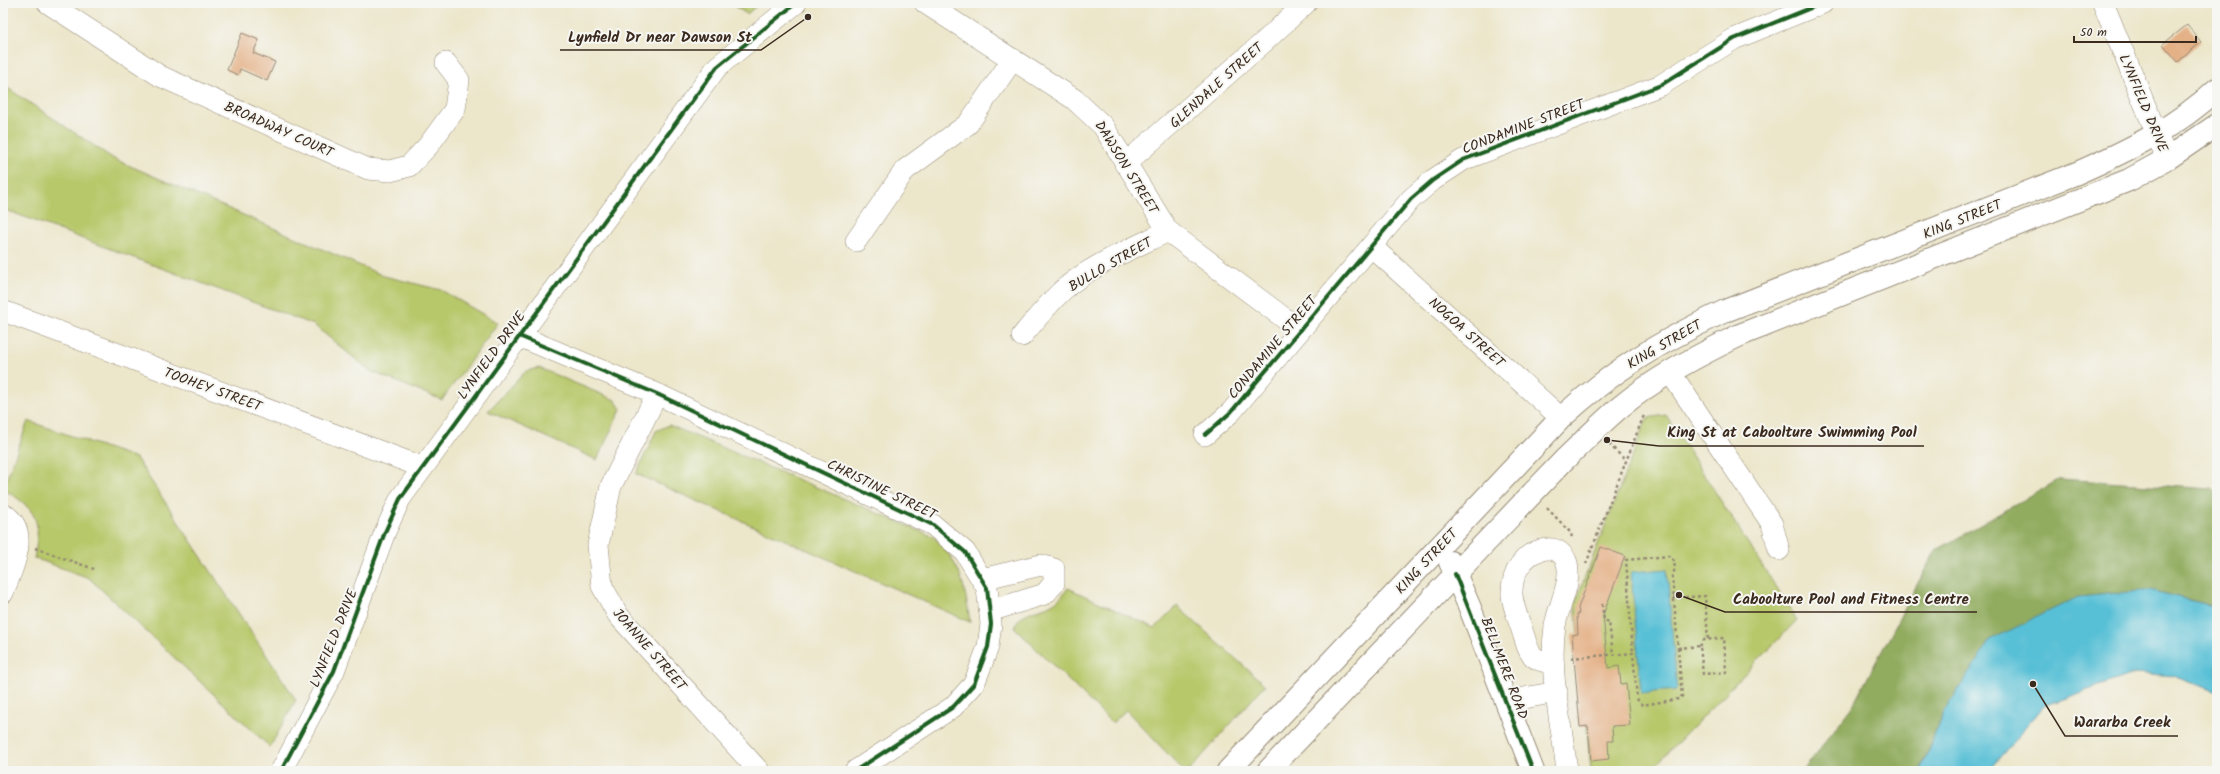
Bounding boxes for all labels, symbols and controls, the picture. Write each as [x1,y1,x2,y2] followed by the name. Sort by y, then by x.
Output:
[2074,18,2196,44] scale bar
[560,23,761,50] callout: Lynfield Dr near Dawson St
[2080,23,2107,42] text: 50 m
[568,26,752,50] text: Lynfield Dr near Dawson St
[1165,36,1270,134] street label: GLENDALE STREET
[2113,51,2174,157] street label: LYNFIELD DRIVE
[1459,93,1589,160] street label: CONDAMINE STREET
[221,96,338,164] street label: BROADWAY COURT
[1089,117,1165,220] street label: DAWSON STREET
[1920,194,2006,246] street label: KING STREET
[1064,231,1158,298] street label: BULLO STREET
[1223,290,1324,404] street label: CONDAMINE STREET
[1423,292,1511,374] street label: NOGOA STREET
[452,306,532,404] street label: LYNFIELD DRIVE
[1623,314,1707,375] street label: KING STREET
[161,362,266,418] street label: TOOHEY STREET
[1659,419,1924,446] callout: King St at Caboolture Swimming Pool
[1667,421,1917,445] text: King St at Caboolture Swimming Pool
[823,454,942,527] street label: CHRISTINE STREET
[1390,523,1464,600] street label: KING STREET
[304,585,364,691] street label: LYNFIELD DRIVE
[1725,585,1977,612] callout: Caboolture Pool and Fitness Centre
[1733,588,1970,612] text: Caboolture Pool and Fitness Centre
[607,603,692,697] street label: JOANNE STREET
[1474,614,1534,723] street label: BELLMERE ROAD
[2065,709,2178,736] callout: Wararba Creek
[2074,711,2171,735] text: Wararba Creek

